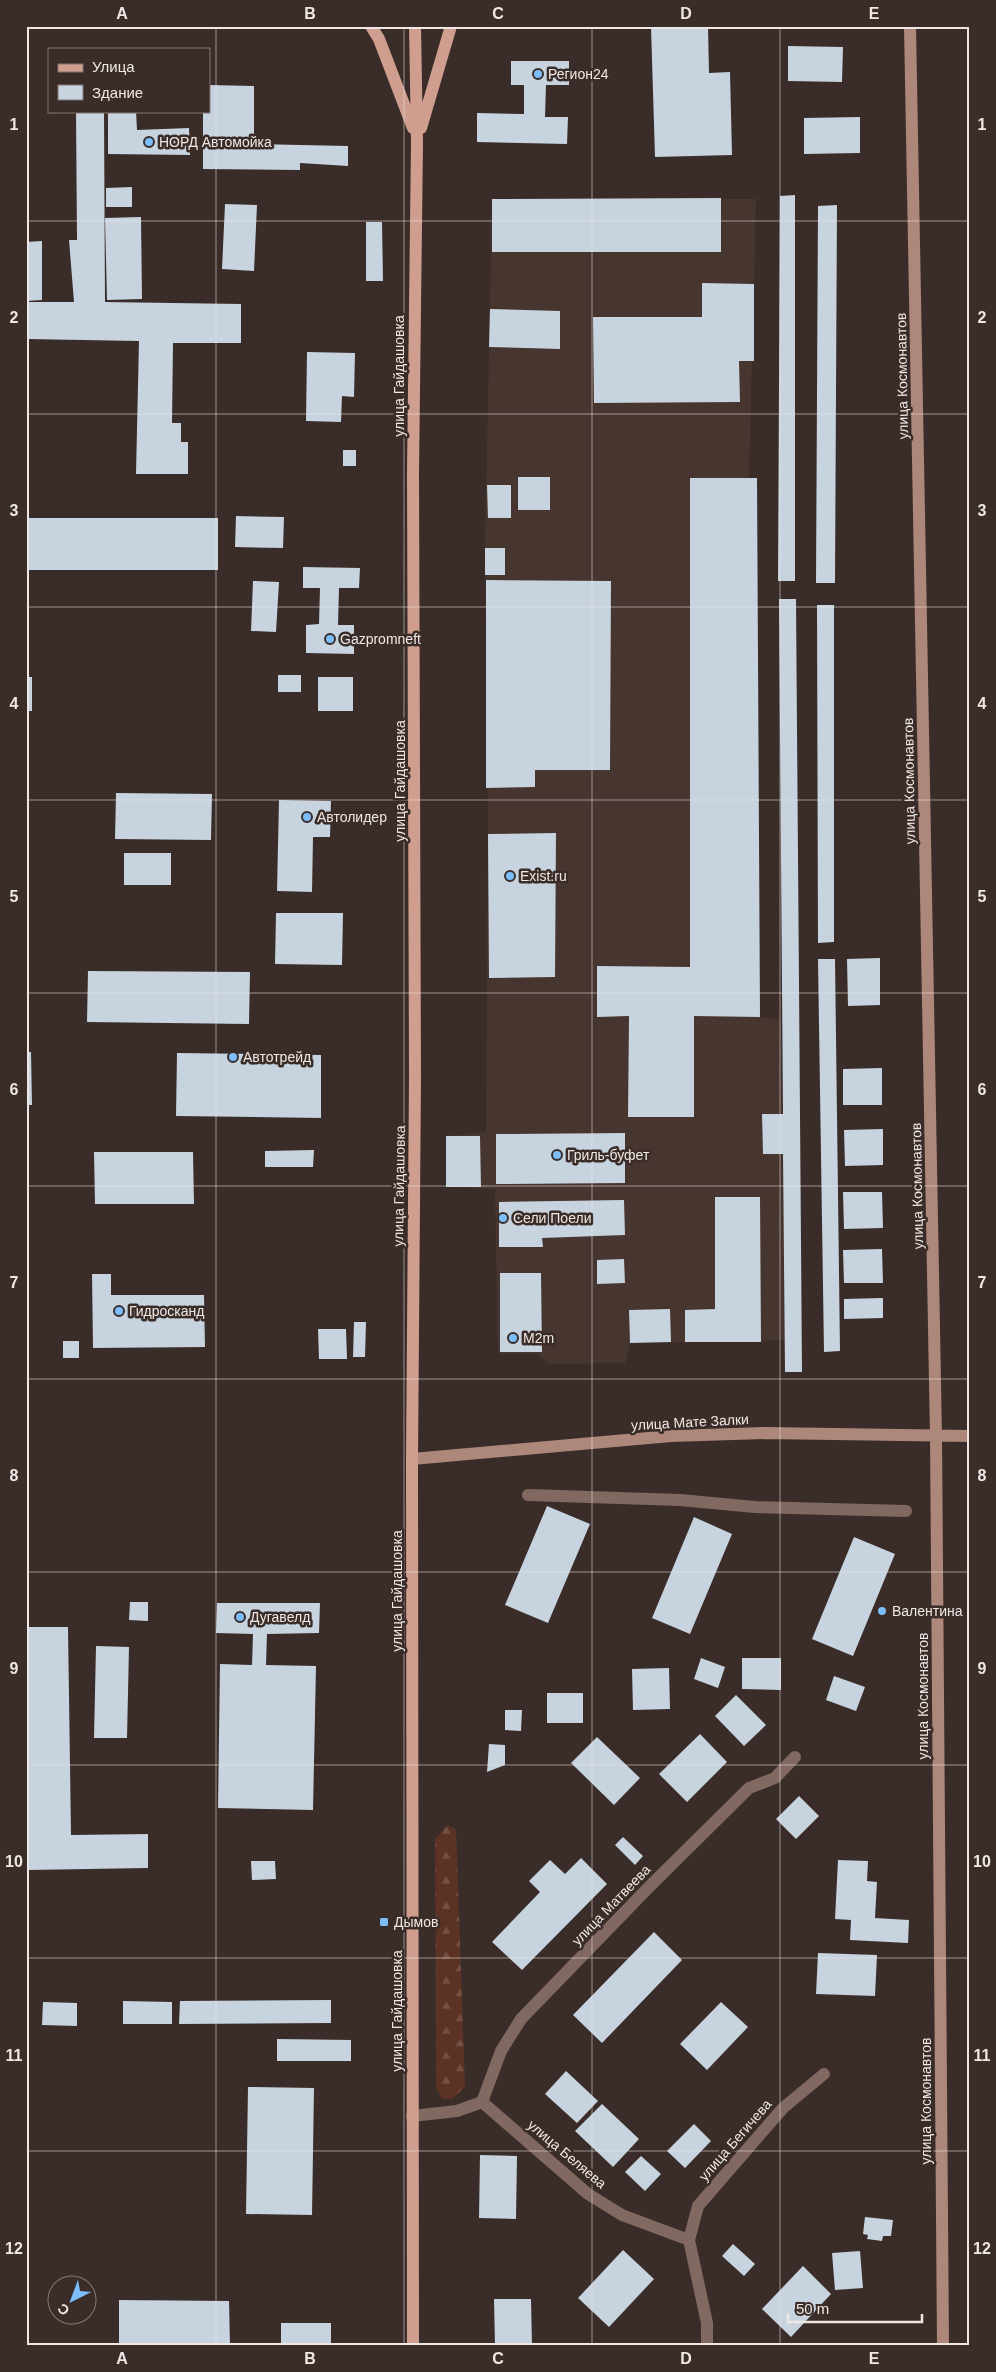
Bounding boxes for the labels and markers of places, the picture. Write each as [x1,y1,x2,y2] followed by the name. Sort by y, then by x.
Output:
[548,66,609,82] place label: Регион24
[532,68,544,80] marker: Регион24
[159,134,272,150] place label: НОРД Автомойка
[143,136,155,148] marker: НОРД Автомойка
[340,631,421,647] place label: Gazpromneft
[324,633,336,645] marker: Gazpromneft
[317,809,387,825] place label: Автолидер
[301,811,313,823] marker: Автолидер
[520,868,567,884] place label: Exist.ru
[504,870,516,882] marker: Exist.ru
[243,1049,311,1065] place label: Автотрейд
[227,1051,239,1063] marker: Автотрейд
[567,1147,650,1163] place label: Гриль-буфет
[551,1149,563,1161] marker: Гриль-буфет
[513,1210,591,1226] place label: Сели Поели
[497,1212,509,1224] marker: Сели Поели
[129,1303,204,1319] place label: Гидросканд
[113,1305,125,1317] marker: Гидросканд
[523,1330,554,1346] place label: М2m
[507,1332,519,1344] marker: М2m
[892,1603,963,1619] place label: Валентина
[876,1605,888,1617] marker: Валентина
[250,1609,310,1625] place label: Дугавелд
[234,1611,246,1623] marker: Дугавелд
[394,1914,438,1930] place label: Дымов
[378,1916,390,1928] marker: Дымов

